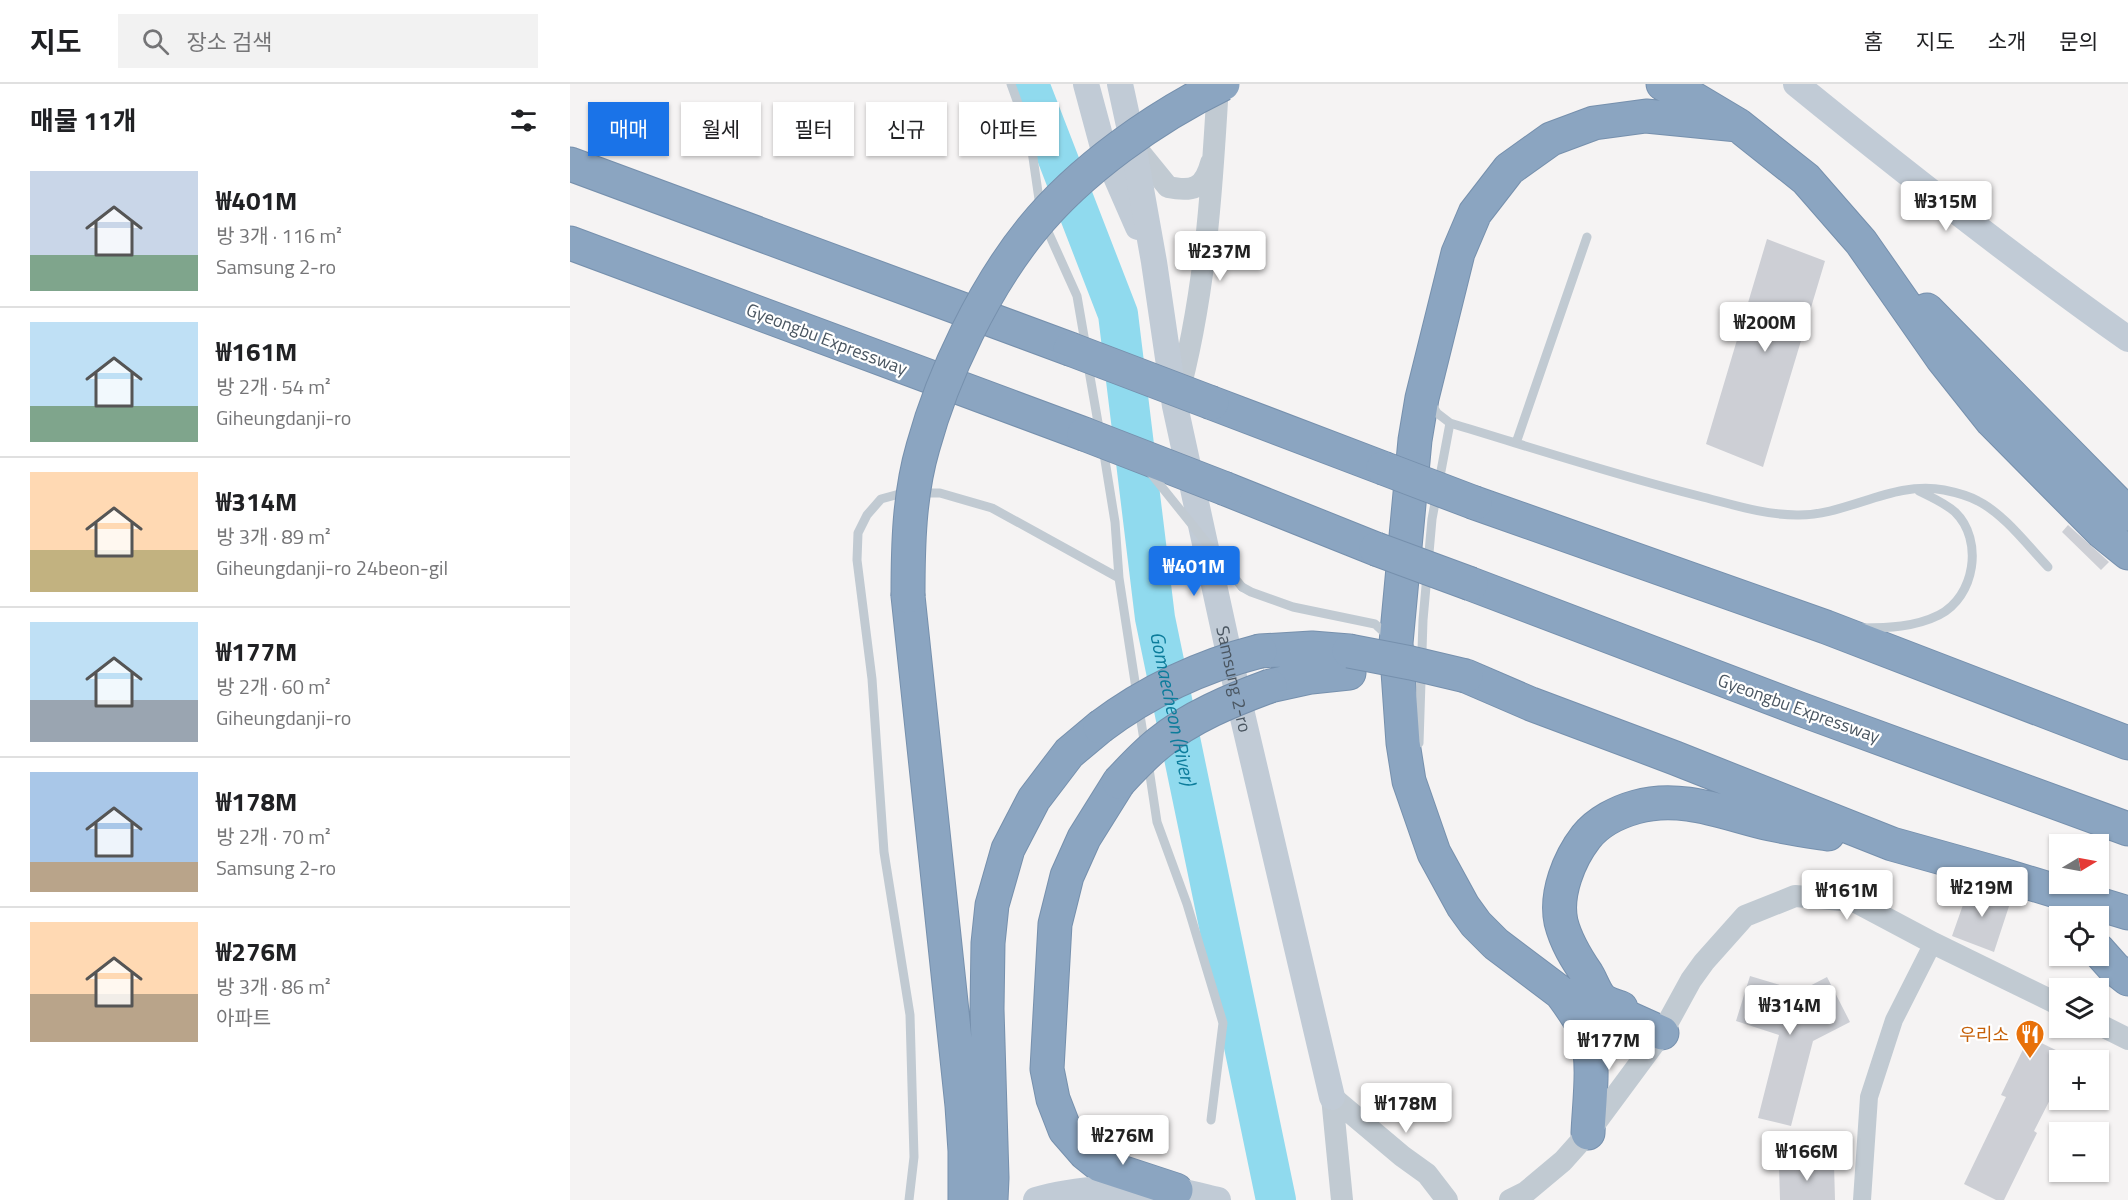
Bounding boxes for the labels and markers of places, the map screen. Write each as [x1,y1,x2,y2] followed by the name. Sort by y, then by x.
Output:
[1904,181,1988,232] pin: ₩315M
[1178,231,1262,282] pin: ₩237M
[1723,302,1807,353] pin: ₩200M
[1152,546,1236,597] pin: ₩401M
[1940,867,2024,918] pin: ₩219M
[1805,870,1889,921] pin: ₩161M
[1748,985,1832,1036] pin: ₩314M
[2014,1018,2046,1060] restaurant icon: 우리소
[1567,1020,1651,1071] pin: ₩177M
[1959,1021,2009,1048] place label: 우리소
[1364,1083,1448,1134] pin: ₩178M
[1081,1115,1165,1166] pin: ₩276M
[1765,1131,1849,1182] pin: ₩166M

